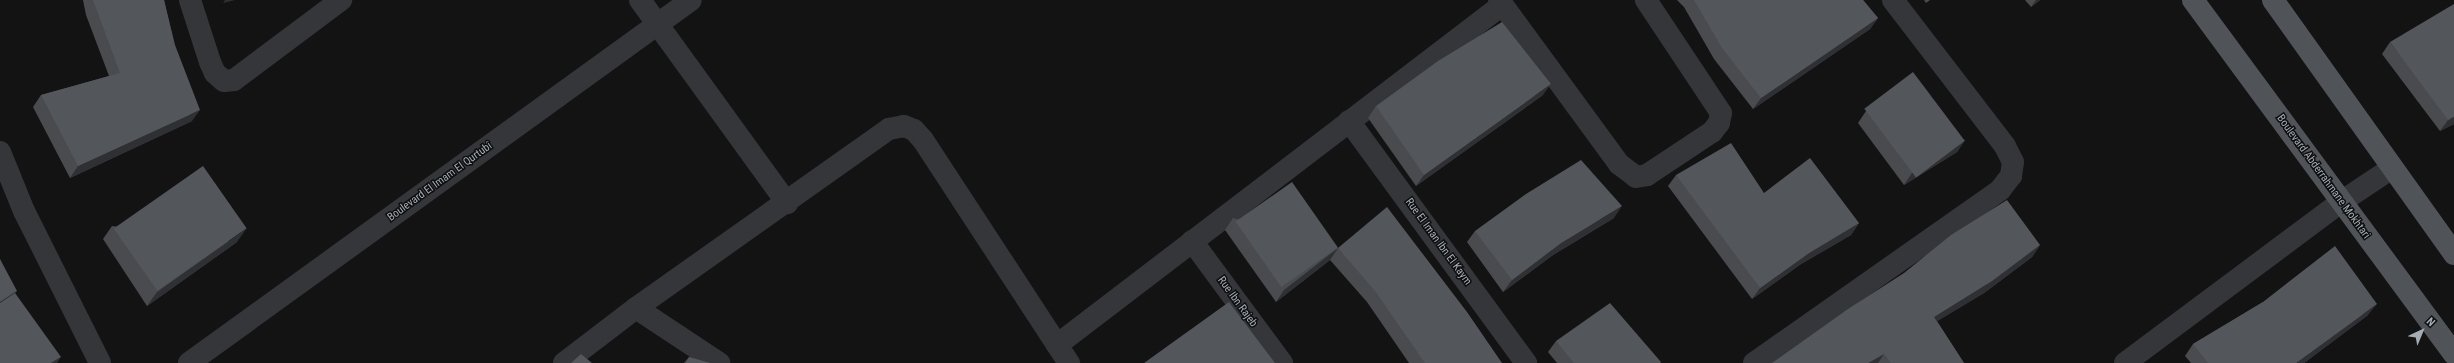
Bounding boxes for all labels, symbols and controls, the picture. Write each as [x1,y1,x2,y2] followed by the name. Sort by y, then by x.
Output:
[2274,112,2372,242] street label: Boulevard Abderrahmane Mokhtari
[385,140,495,224] street label: Boulevard El Imam El Qurtubî
[1402,196,1474,288] street label: Rue El Iman Ibn El Kaym
[1214,274,1260,330] street label: Rue Ibn Rajeb
[2402,311,2442,351] north arrow
[2424,315,2438,329] text: N

